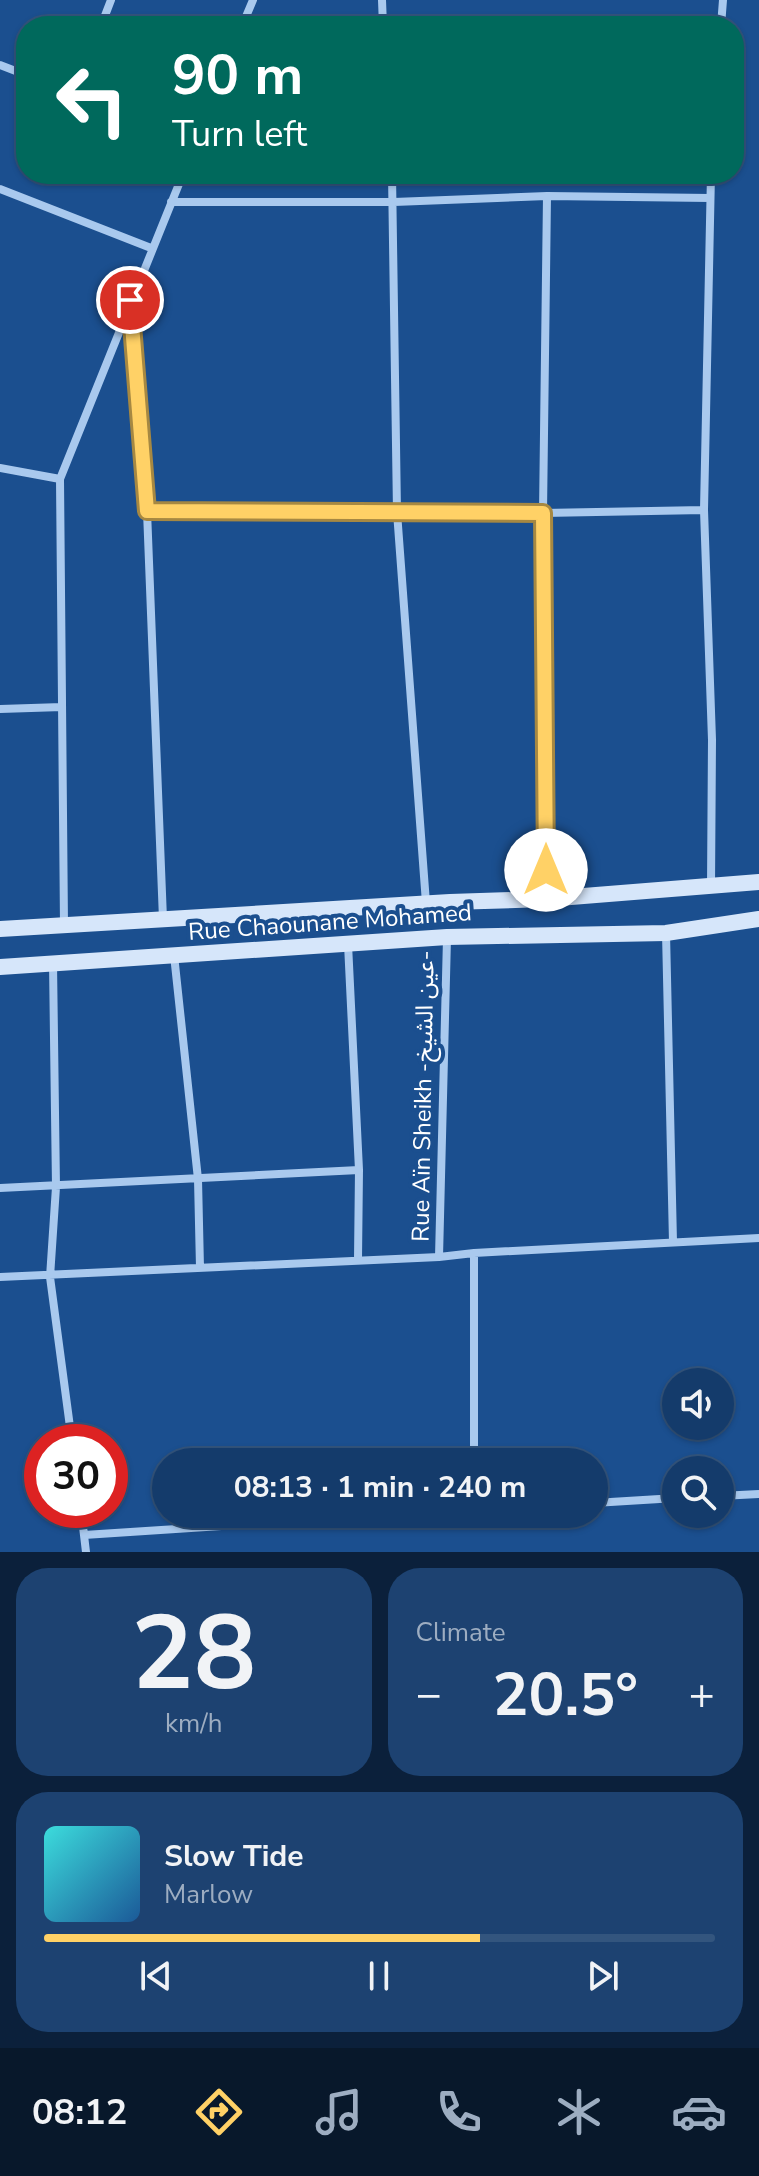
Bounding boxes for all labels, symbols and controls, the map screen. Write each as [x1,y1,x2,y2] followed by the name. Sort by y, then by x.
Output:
[172,37,303,114] text: 90 m
[40,48,144,152] icon: left
[172,110,307,159] text: Turn left
[96,266,164,334] pin
[108,278,152,322] icon: arrive
[504,828,588,912] position arrow
[187,896,473,948] street label: Rue Chaounane Mohamed
[404,950,443,1242] street label: Rue Aïn Sheikh -عين الشيخ-
[662,1368,734,1528] map controls
[662,1368,734,1440] button: sound
[24,1424,128,1528] speed limit sign: 30
[662,1456,734,1528] button: search
[234,1467,526,1508] text: 08:13 · 1 min · 240 m
[131,1583,256,1725] text: 28
[416,1615,506,1650] text: Climate
[492,1654,638,1736] text: 20.5°
[416,1665,442,1725] text: −
[689,1665,715,1725] text: +
[165,1706,222,1741] text: km/h
[164,1836,304,1877] text: Slow Tide
[164,1877,253,1912] text: Marlow
[134,1954,178,1998] icon: previous
[357,1954,401,1998] icon: pause
[581,1954,625,1998] icon: next
[191,2084,247,2140] icon: directions
[311,2084,367,2140] icon: music
[431,2084,487,2140] icon: phone
[551,2084,607,2140] icon: climate
[671,2084,727,2140] icon: car
[32,2088,127,2137] text: 08:12

